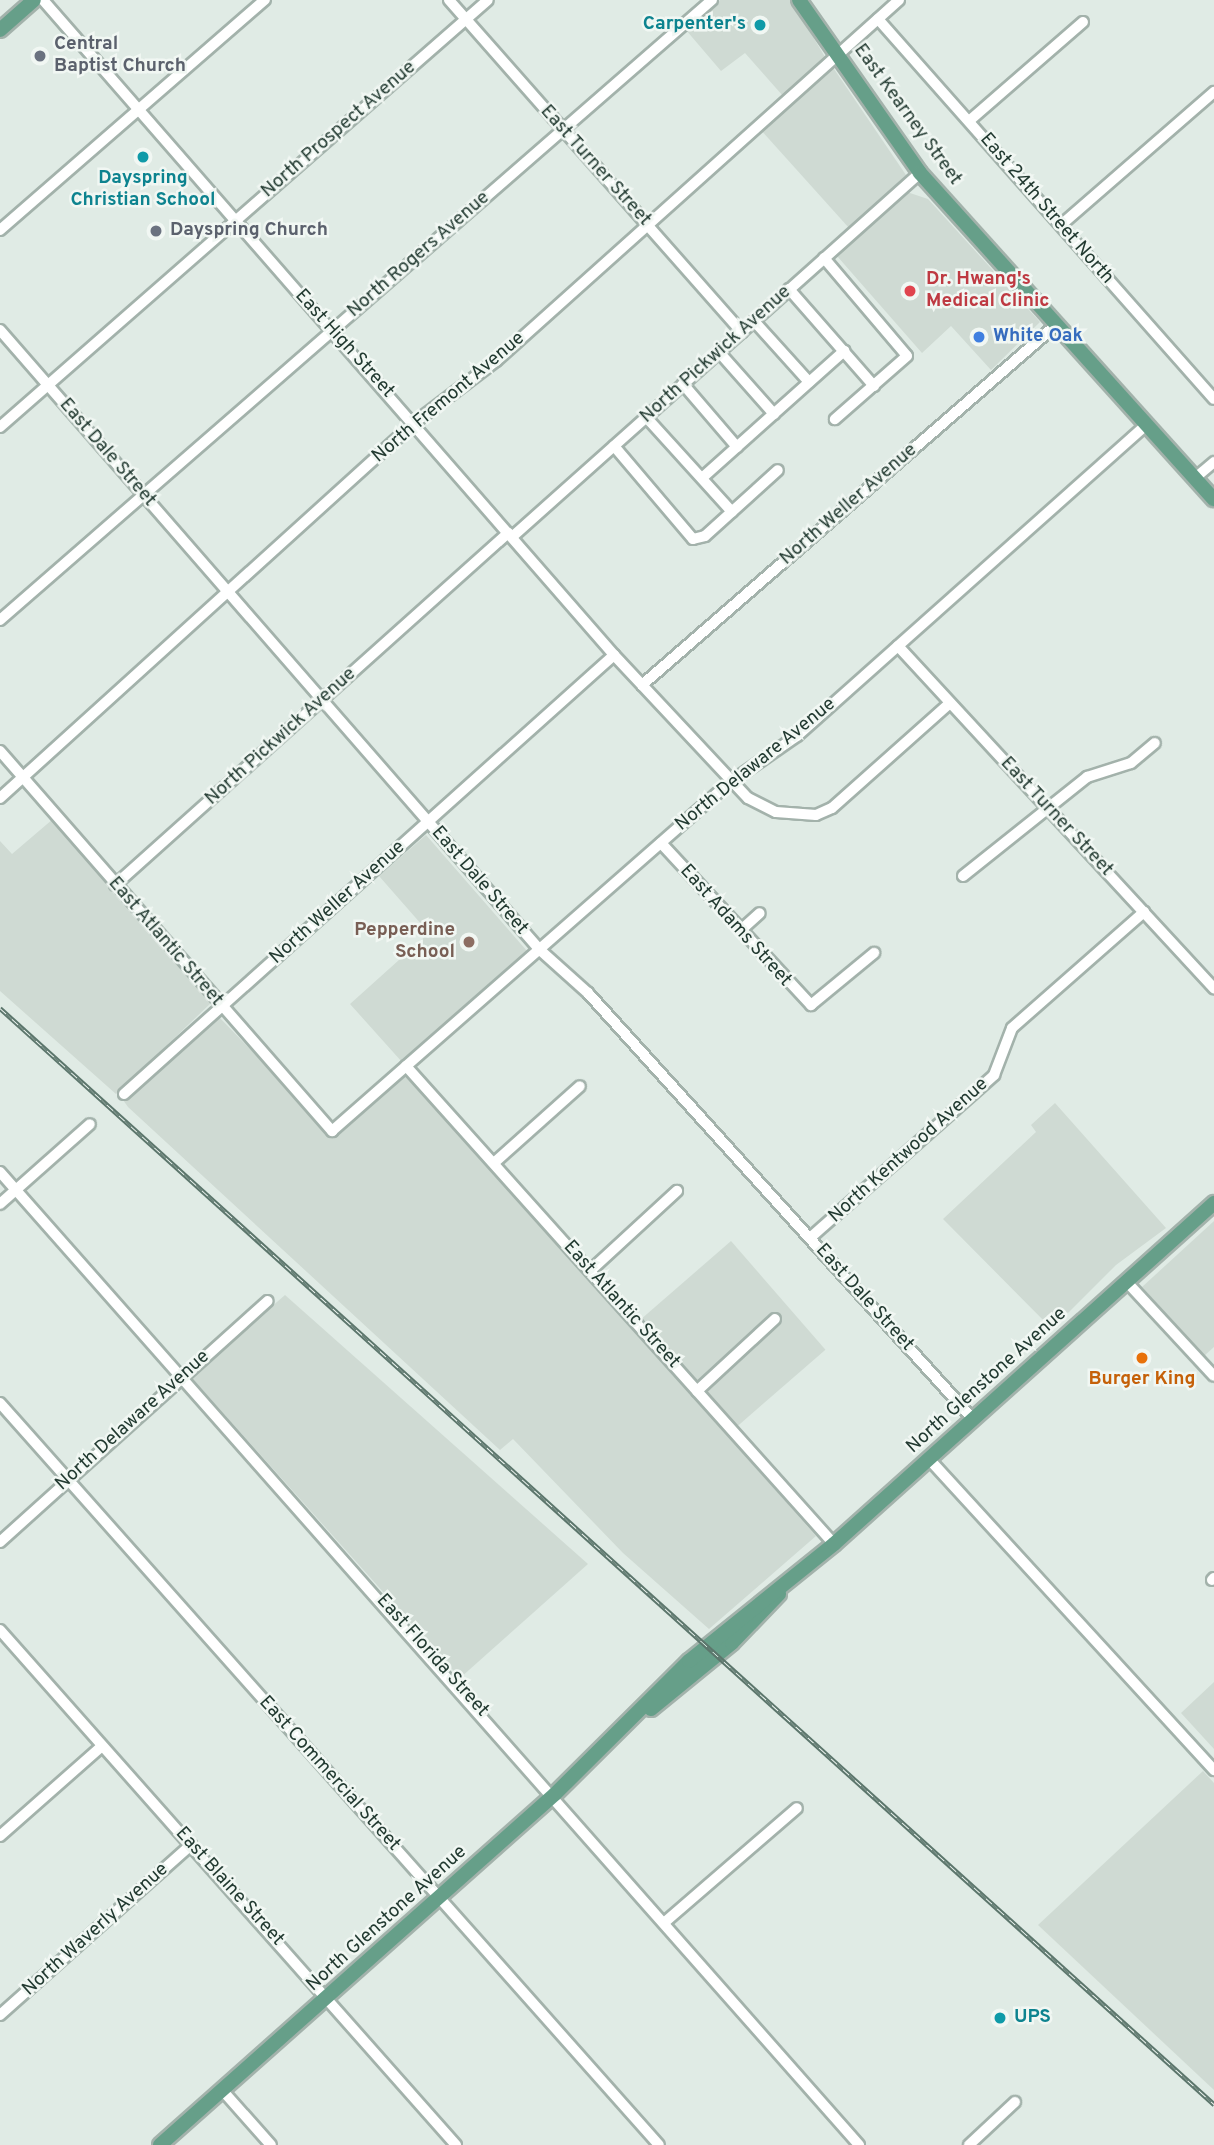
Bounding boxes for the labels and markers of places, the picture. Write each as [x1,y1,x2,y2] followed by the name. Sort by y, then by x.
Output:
[643,14,746,36] place label: Carpenter's
[752,17,768,33] marker: Carpenter's
[54,34,186,78] place label: Central Baptist Church
[32,48,48,64] marker: Central Baptist Church
[135,149,151,165] marker: Dayspring Christian School
[70,168,216,212] place label: Dayspring Christian School
[170,220,328,242] place label: Dayspring Church
[148,223,164,239] marker: Dayspring Church
[926,269,1050,313] place label: Dr. Hwang's Medical Clinic
[900,281,920,301] marker: Dr. Hwang's Medical Clinic
[993,326,1083,348] place label: White Oak
[971,329,987,345] marker: White Oak
[354,920,455,964] place label: Pepperdine School
[461,934,477,950] marker: Pepperdine School
[1134,1350,1150,1366] marker: Burger King
[1088,1369,1196,1391] place label: Burger King
[1014,2007,1051,2029] place label: UPS
[992,2010,1008,2026] marker: UPS

